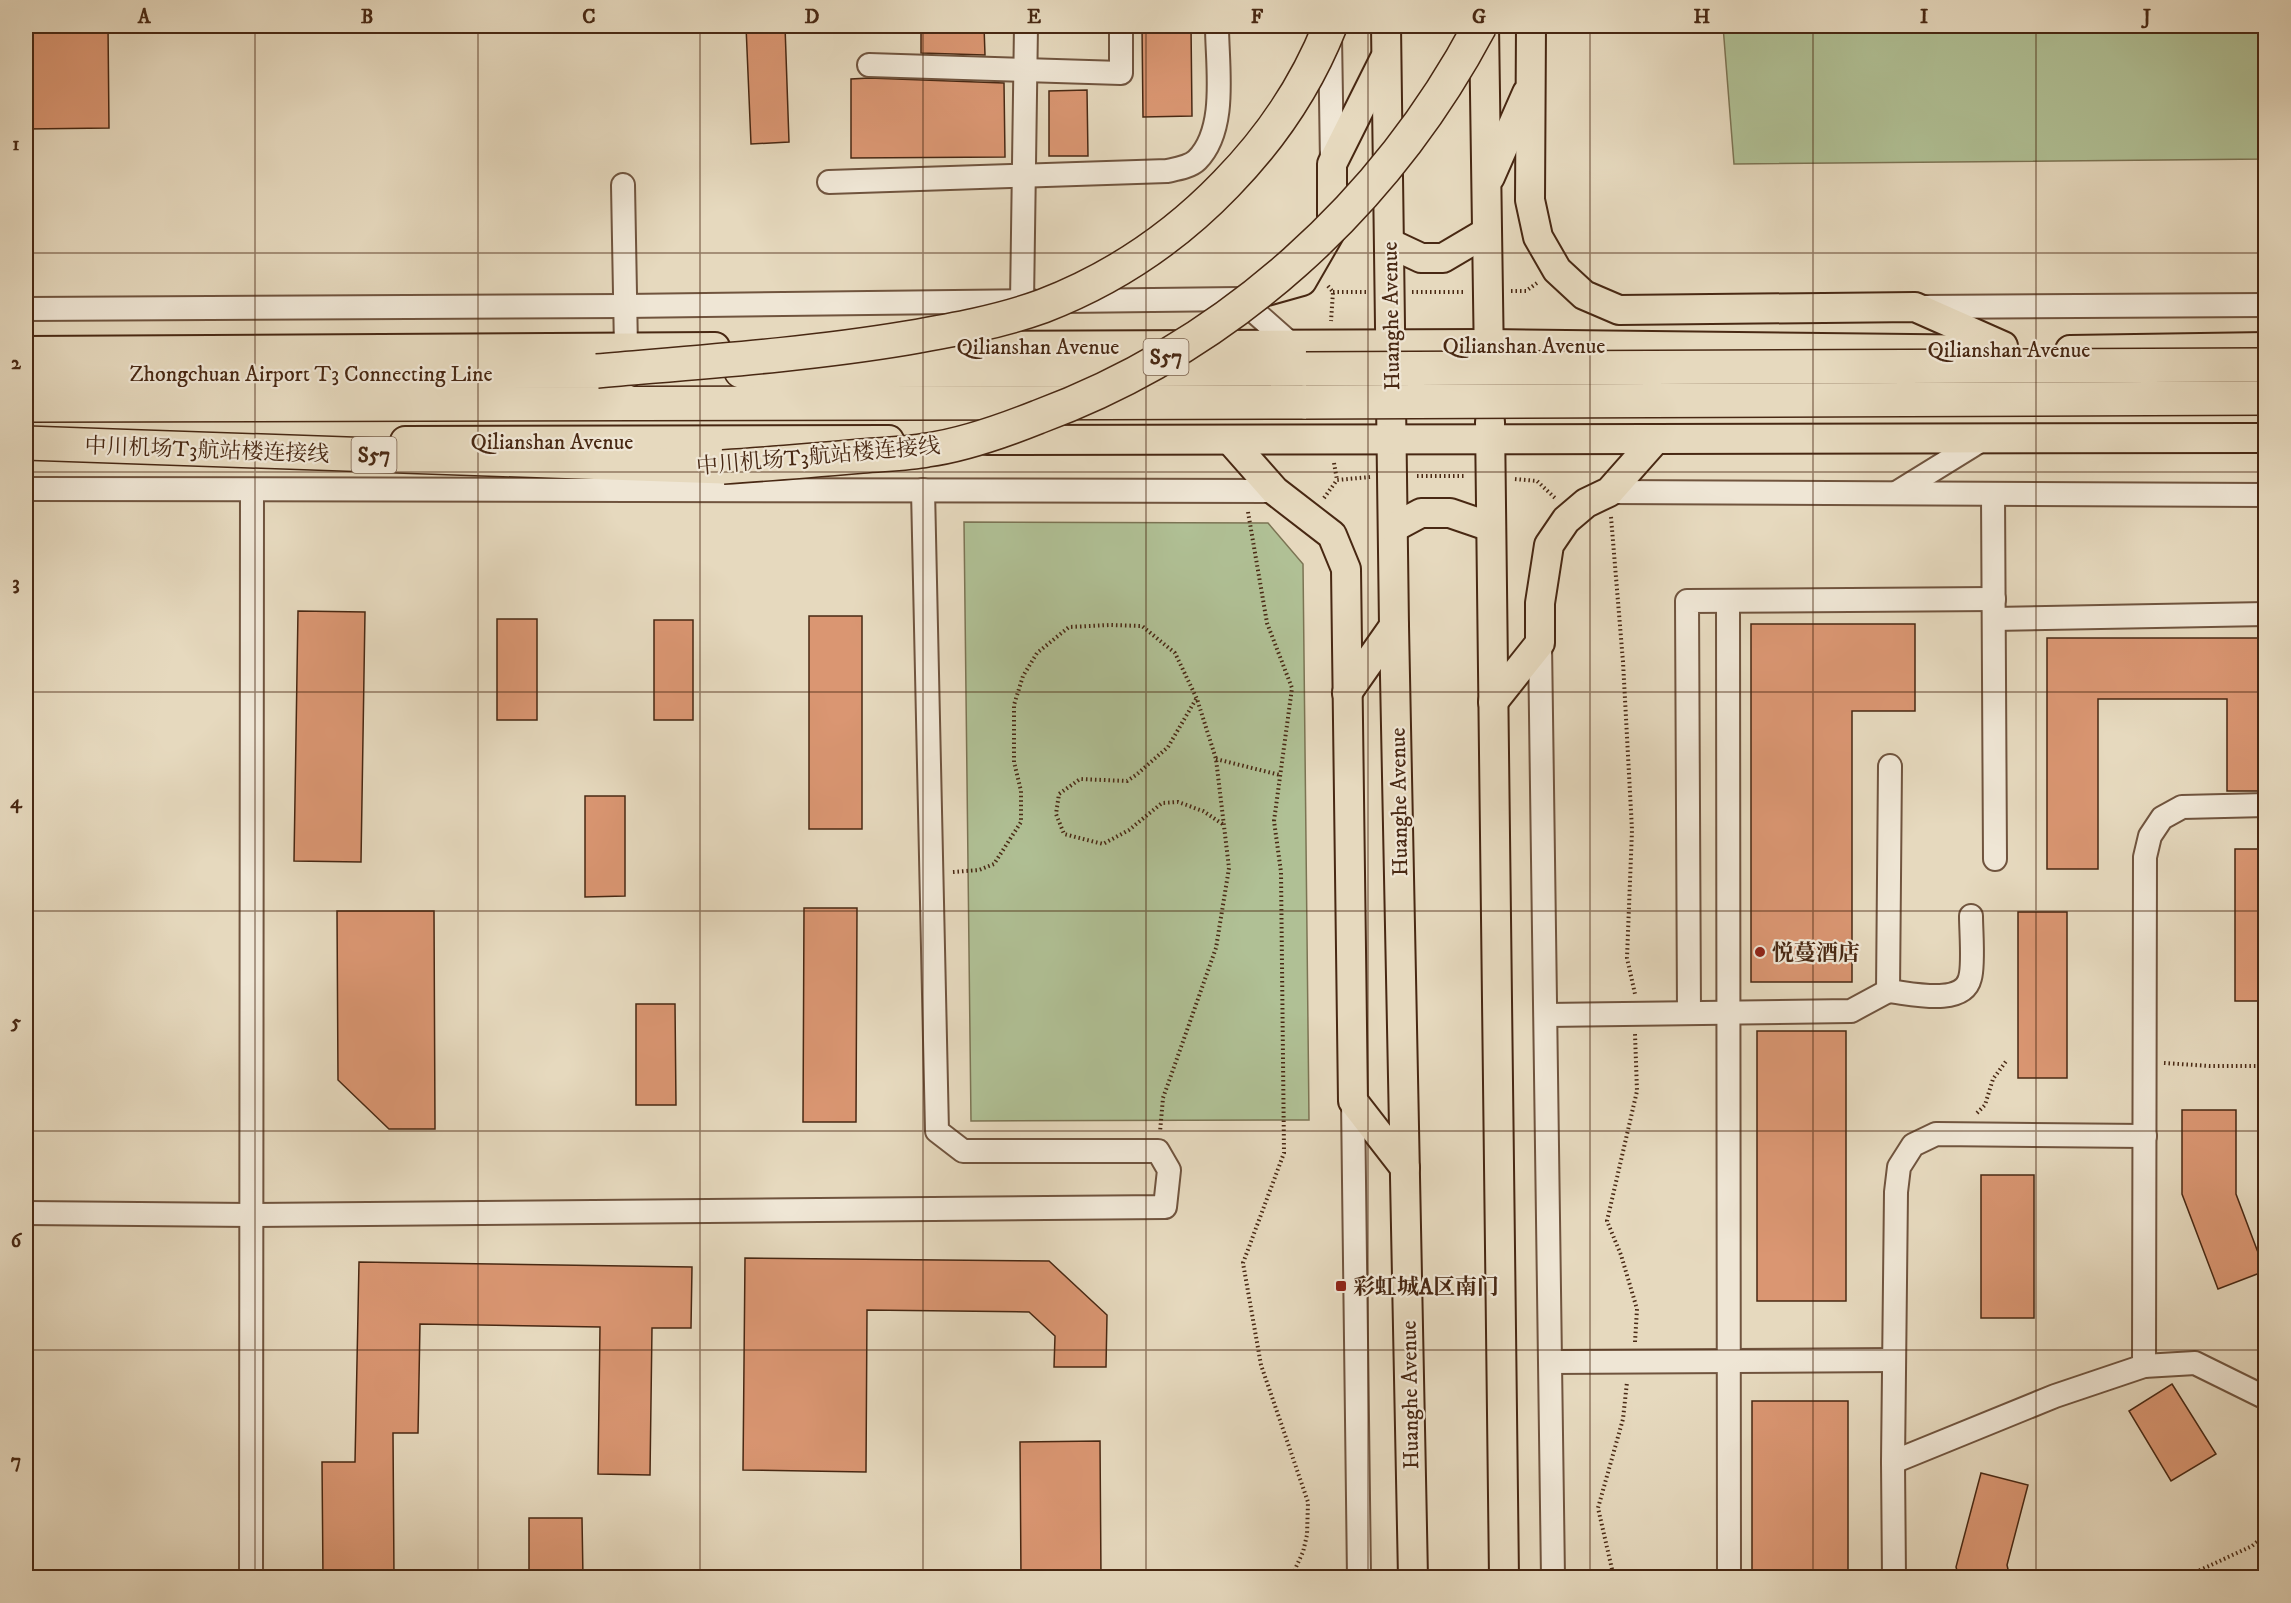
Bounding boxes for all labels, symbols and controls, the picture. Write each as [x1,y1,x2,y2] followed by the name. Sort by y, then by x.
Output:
[137,5,152,30] text: A
[361,5,373,30] text: B
[582,5,596,30] text: C
[805,5,820,30] text: D
[1027,5,1041,30] text: E
[1251,5,1264,30] text: F
[1472,5,1486,30] text: G
[1694,5,1711,30] text: H
[1920,5,1928,30] text: I
[2141,5,2151,30] text: J
[12,132,20,157] text: 1
[1377,241,1406,391] street label: Huanghe Avenue
[1443,333,1605,360] street label: Qilianshan Avenue
[957,334,1119,361] street label: Qilianshan Avenue
[1928,337,2090,364] street label: Qilianshan Avenue
[1144,339,1188,375] road number: S57
[11,351,22,376] text: 2
[129,361,493,388] street label: Zhongchuan Airport T3 Connecting Line
[471,429,633,456] street label: Qilianshan Avenue
[695,432,941,481] street label: 中川机场T3航站楼连接线
[84,433,330,468] street label: 中川机场T3航站楼连接线
[352,437,397,473] road number: S57
[12,571,20,596] text: 3
[1385,727,1414,877] street label: Huanghe Avenue
[10,790,23,815] text: 4
[1772,940,1860,967] place label: 悦蔓酒店
[1753,945,1767,959] marker: 悦蔓酒店
[10,1010,21,1035] text: 5
[11,1229,23,1254] text: 6
[1353,1274,1499,1301] place label: 彩虹城A区南门
[1334,1279,1348,1293] marker: 彩虹城A区南门
[1396,1320,1425,1470] street label: Huanghe Avenue
[11,1449,21,1474] text: 7

